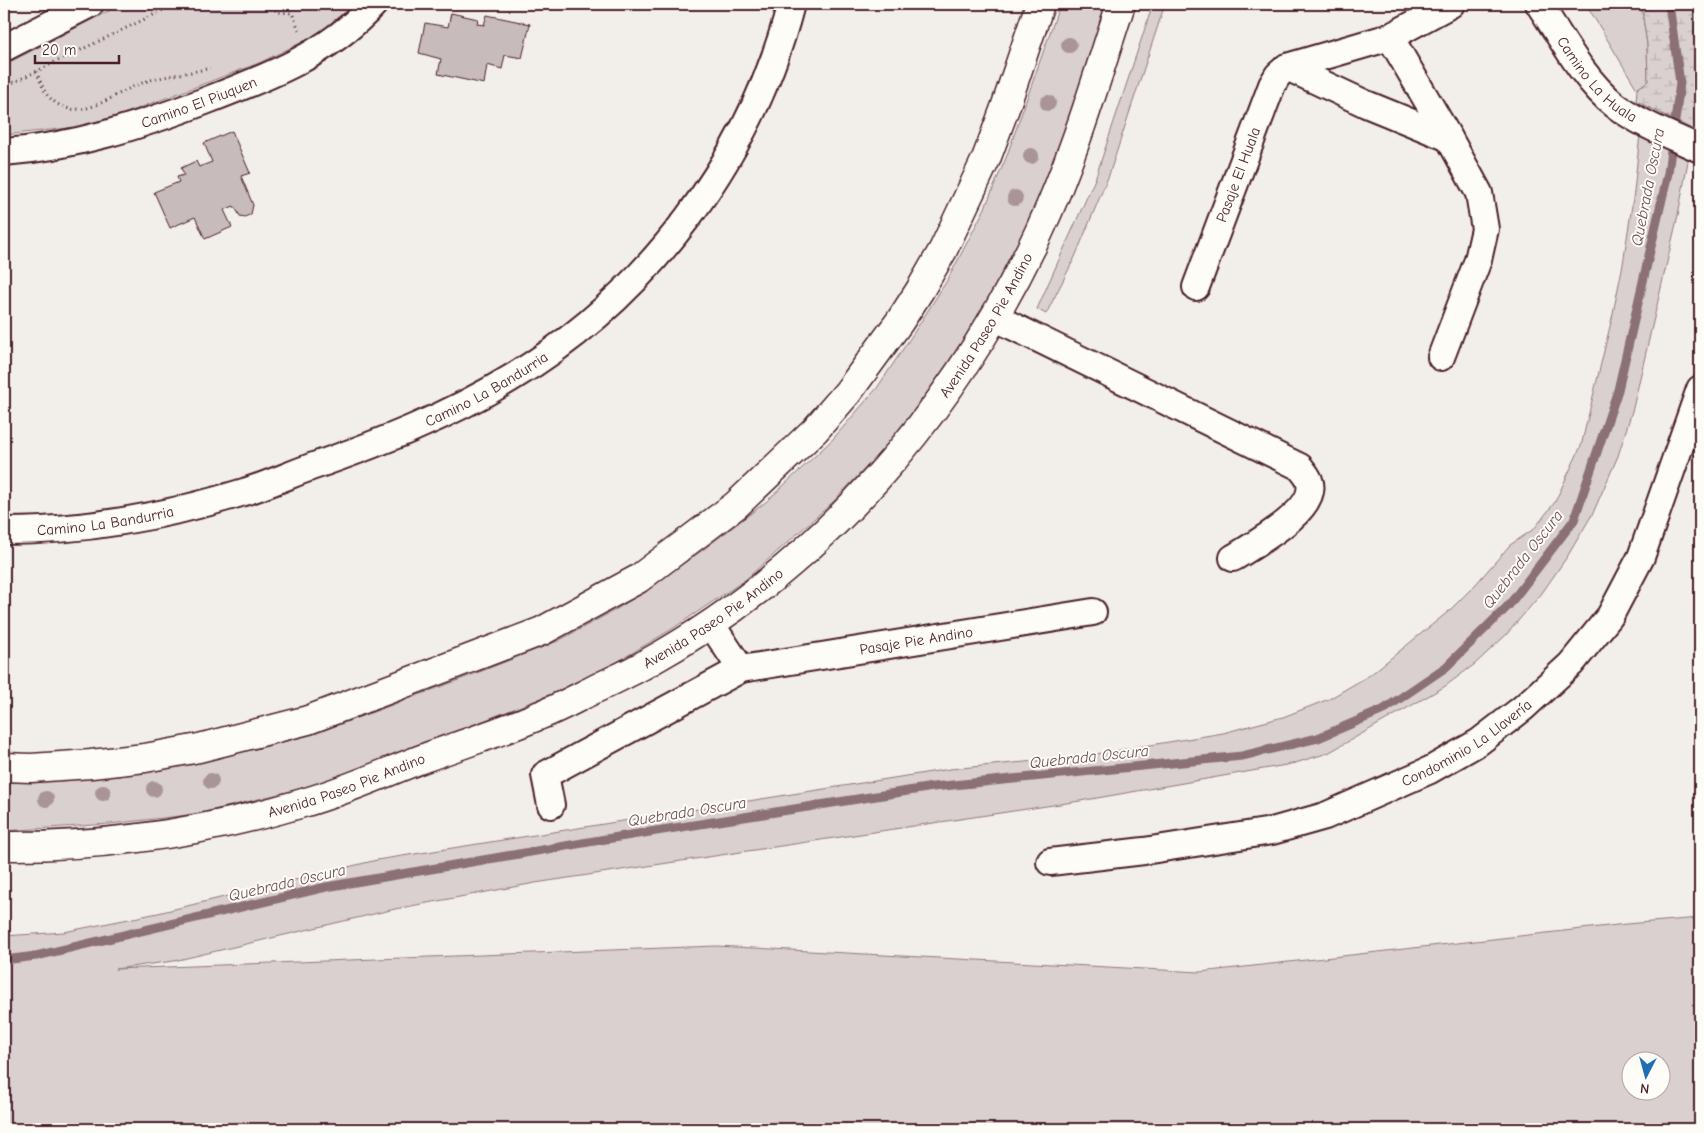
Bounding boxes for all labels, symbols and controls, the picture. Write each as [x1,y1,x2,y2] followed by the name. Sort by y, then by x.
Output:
[35,32,119,64] scale bar
[1553,33,1640,126] street label: Camino La Huala
[42,41,76,59] text: 20 m
[139,73,260,132] street label: Camino El Piuquen
[1212,125,1264,225] street label: Pasaje El Huala
[1628,127,1668,248] water label: Quebrada Oscura
[936,250,1036,401] street label: Avenida Paseo Pie Andino
[422,348,552,431] street label: Camino La Bandurria
[36,502,176,539] street label: Camino La Bandurria
[1479,507,1567,612] water label: Quebrada Oscura
[640,564,787,672] street label: Avenida Paseo Pie Andino
[858,623,974,659] street label: Pasaje Pie Andino
[1399,696,1535,790] street label: Condominio La Llavería
[1029,742,1149,772] water label: Quebrada Oscura
[266,749,428,821] street label: Avenida Paseo Pie Andino
[627,794,748,830] water label: Quebrada Oscura
[227,861,347,905] water label: Quebrada Oscura
[1622,1050,1672,1100] north arrow
[1639,1080,1650,1097] text: N

